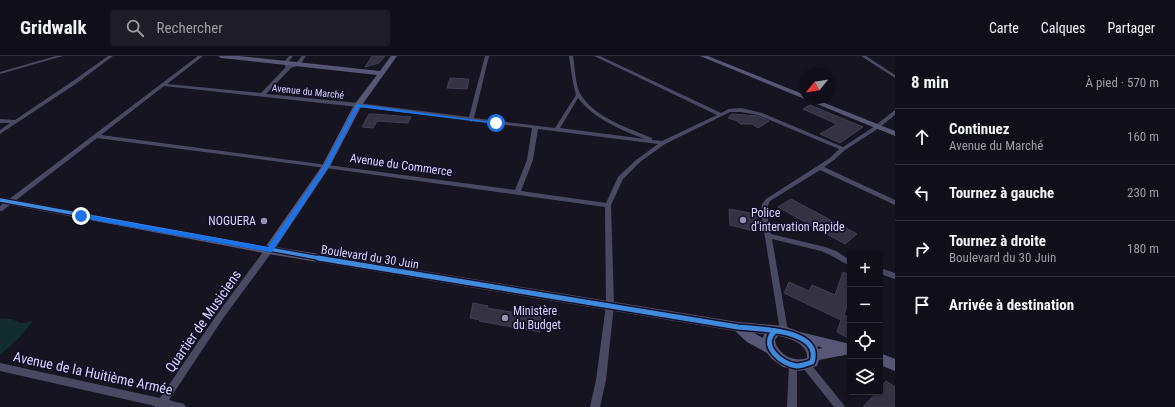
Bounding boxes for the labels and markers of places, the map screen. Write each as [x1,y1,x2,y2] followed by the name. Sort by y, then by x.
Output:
[751,206,845,234] place label: Police d'intervation Rapide
[208,214,256,228] place label: NOGUERA
[738,215,748,225] marker: Police d'intervation Rapide
[259,216,269,226] marker: NOGUERA
[513,304,561,332] place label: Ministère du Budget
[500,313,510,323] marker: Ministère du Budget

